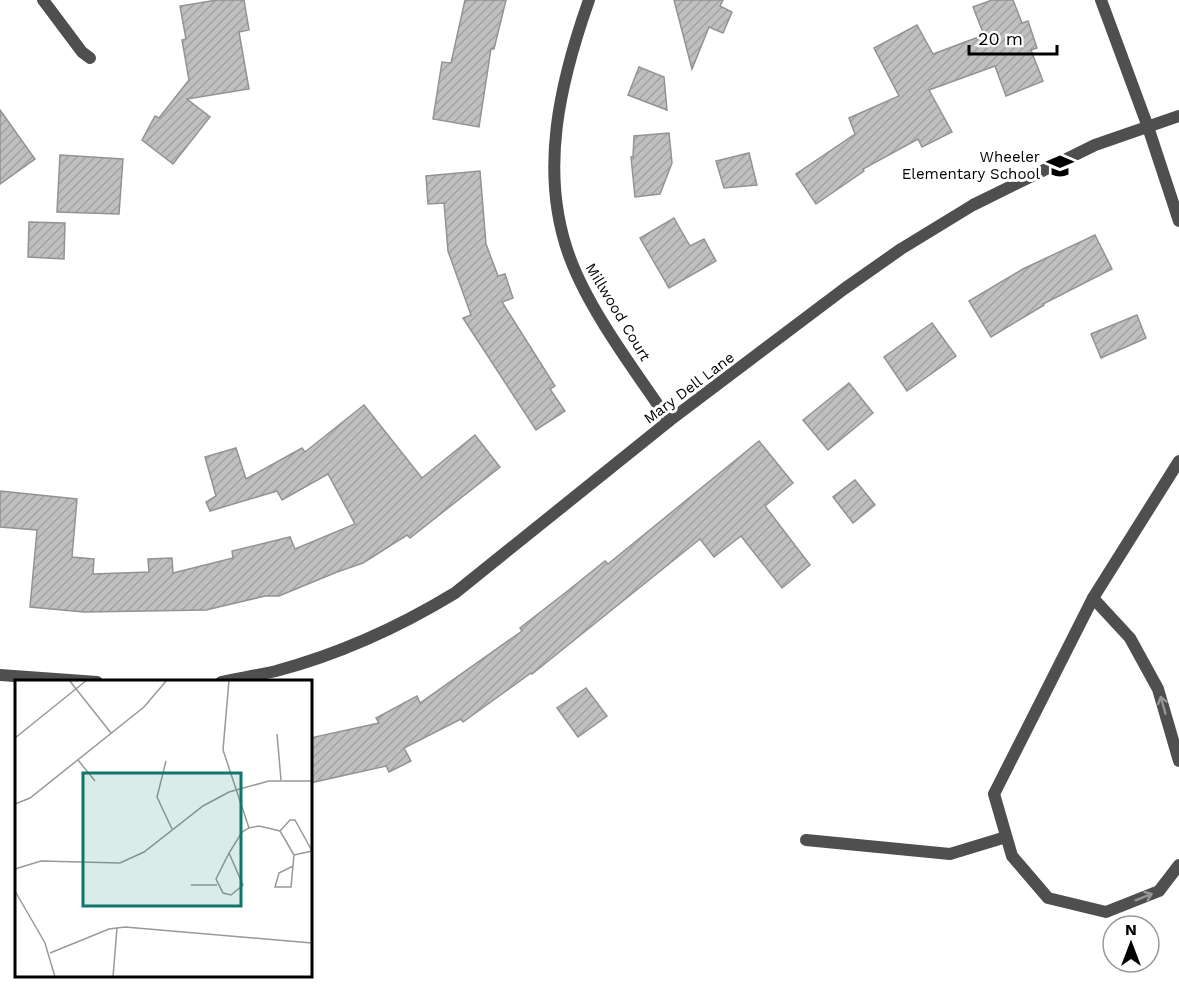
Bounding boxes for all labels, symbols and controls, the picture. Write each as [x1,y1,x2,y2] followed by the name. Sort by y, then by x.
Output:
[969,18,1058,56] scale bar
[978,28,1023,49] text: 20 m
[902,148,1040,183] place label: Wheeler Elementary School
[1045,151,1075,181] school or university icon: Wheeler Elementary School
[582,260,655,365] street label: Millwood Court
[640,348,738,428] street label: Mary Dell Lane
[15,680,312,977] inset map
[1156,696,1168,715] one-way arrow
[1134,891,1153,902] one-way arrow
[1101,914,1161,974] north arrow
[1125,920,1137,939] text: N

